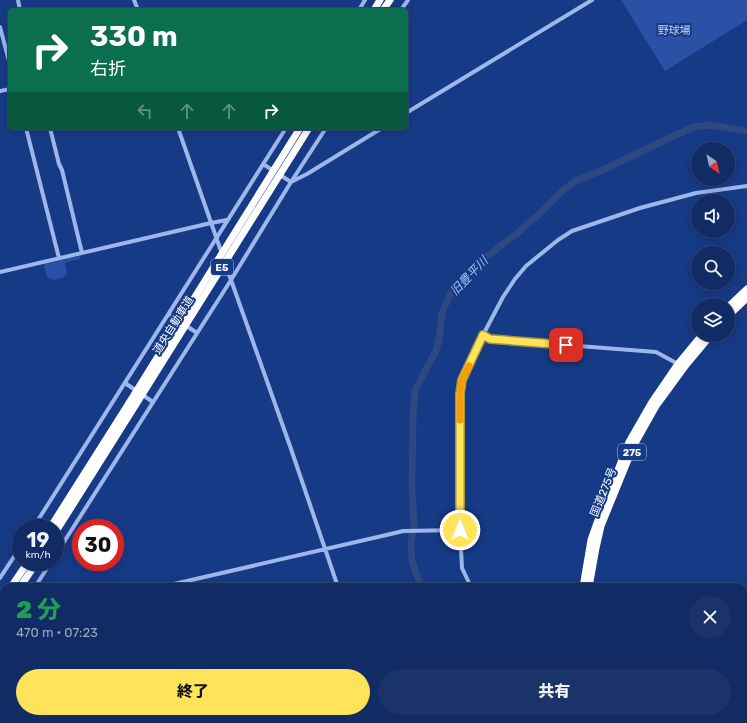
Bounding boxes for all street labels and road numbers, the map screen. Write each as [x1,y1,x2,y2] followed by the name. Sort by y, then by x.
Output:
[211,259,233,275] road number: E5
[150,294,196,357] street label: 道央自動車道
[618,444,646,460] road number: 275
[588,466,619,519] street label: 国道275号

